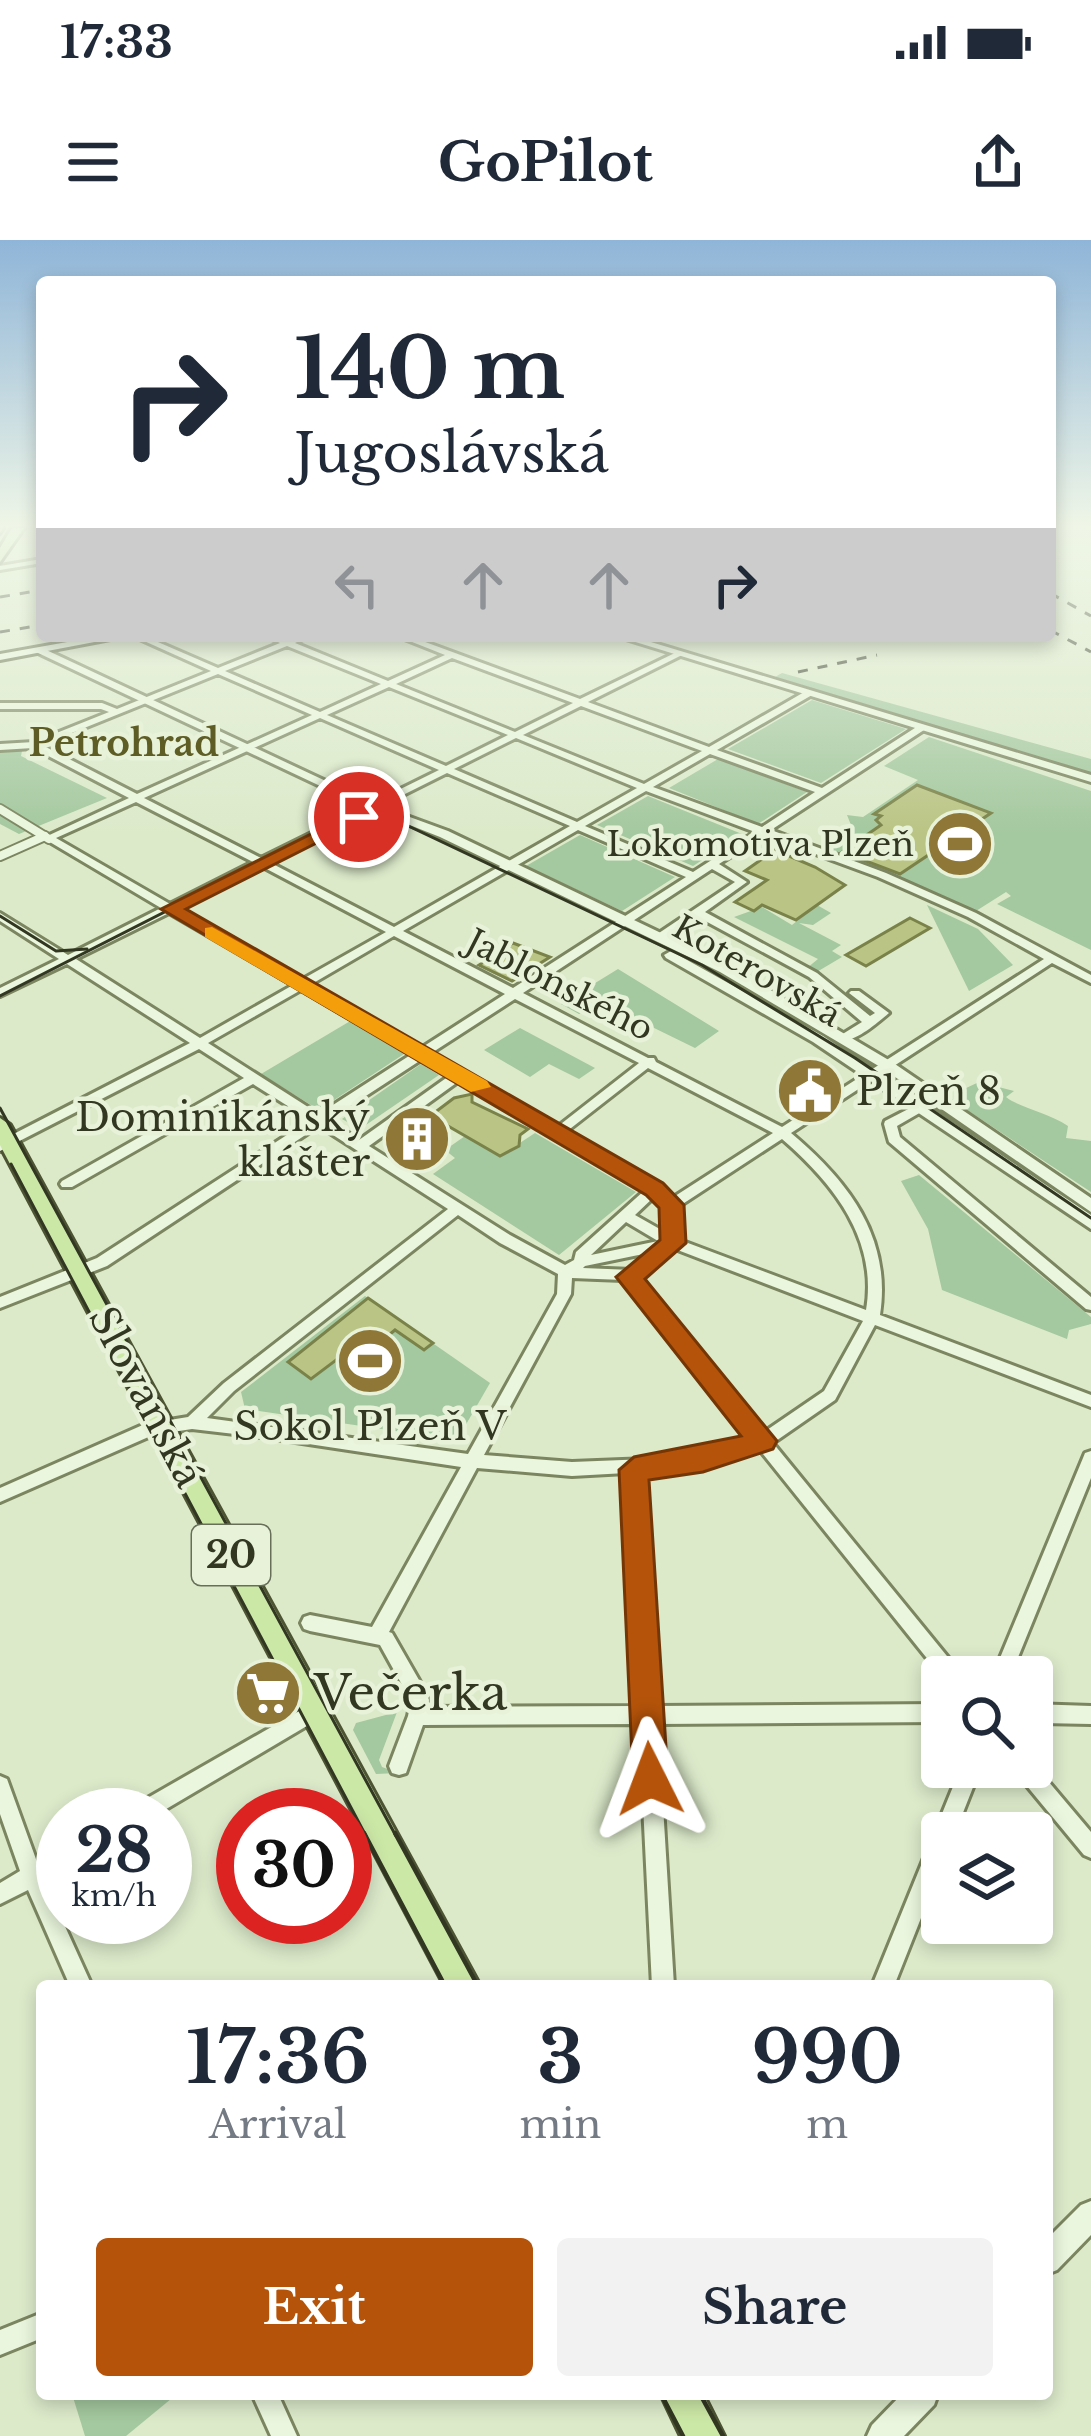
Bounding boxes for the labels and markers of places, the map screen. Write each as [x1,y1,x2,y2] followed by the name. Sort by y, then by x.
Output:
[308,766,410,868] pin
[925,809,995,879] sports icon: Lokomotiva Plzeň
[607,824,914,865] place label: Lokomotiva Plzeň
[775,1056,845,1126] public building icon: Plzeň 8
[856,1067,1001,1116] place label: Plzeň 8
[76,1093,370,1187] place label: Dominikánský klášter
[382,1104,452,1174] building icon: Dominikánský klášter
[335,1326,405,1396] sports icon: Sokol Plzeň V
[233,1402,507,1451] place label: Sokol Plzeň V
[233,1658,303,1728] supermarket icon: Večerka
[313,1663,508,1723] place label: Večerka

